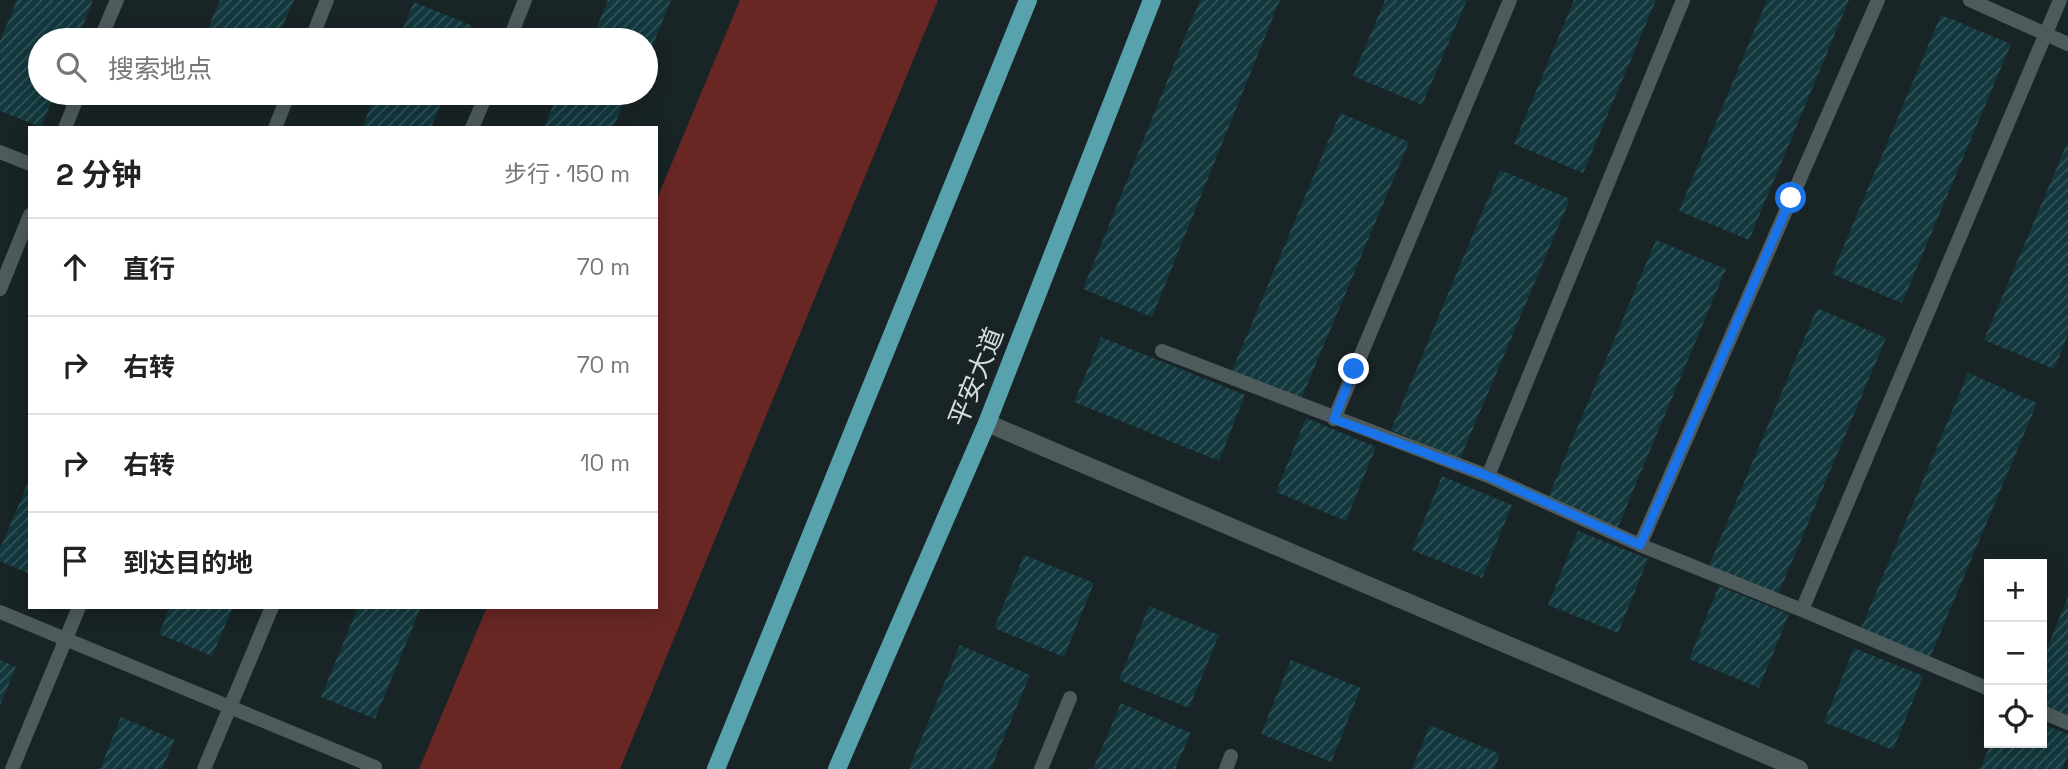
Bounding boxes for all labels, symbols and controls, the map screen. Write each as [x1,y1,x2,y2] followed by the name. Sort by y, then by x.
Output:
[28,28,658,105] search box
[52,48,90,86] icon: search
[108,52,212,86] text: 搜索地点
[56,155,141,194] text: 2 分钟
[504,159,630,189] text: 步行 · 150 m
[1775,182,1806,213] route start
[56,248,94,286] icon: ahead
[123,252,175,286] text: 直行
[577,252,630,282] text: 70 m
[941,322,1011,432] street label: 平安大道
[56,346,94,384] icon: right
[123,350,175,384] text: 右转
[577,350,630,380] text: 70 m
[1338,353,1369,384] route end
[56,444,94,482] icon: right
[123,448,175,482] text: 右转
[580,448,630,478] text: 10 m
[56,542,94,580] icon: arrive
[123,546,253,580] text: 到达目的地
[1984,559,2047,748] map controls
[1984,559,2047,622] button: +
[1984,622,2047,685] button: −
[1984,685,2047,748] button: locate

